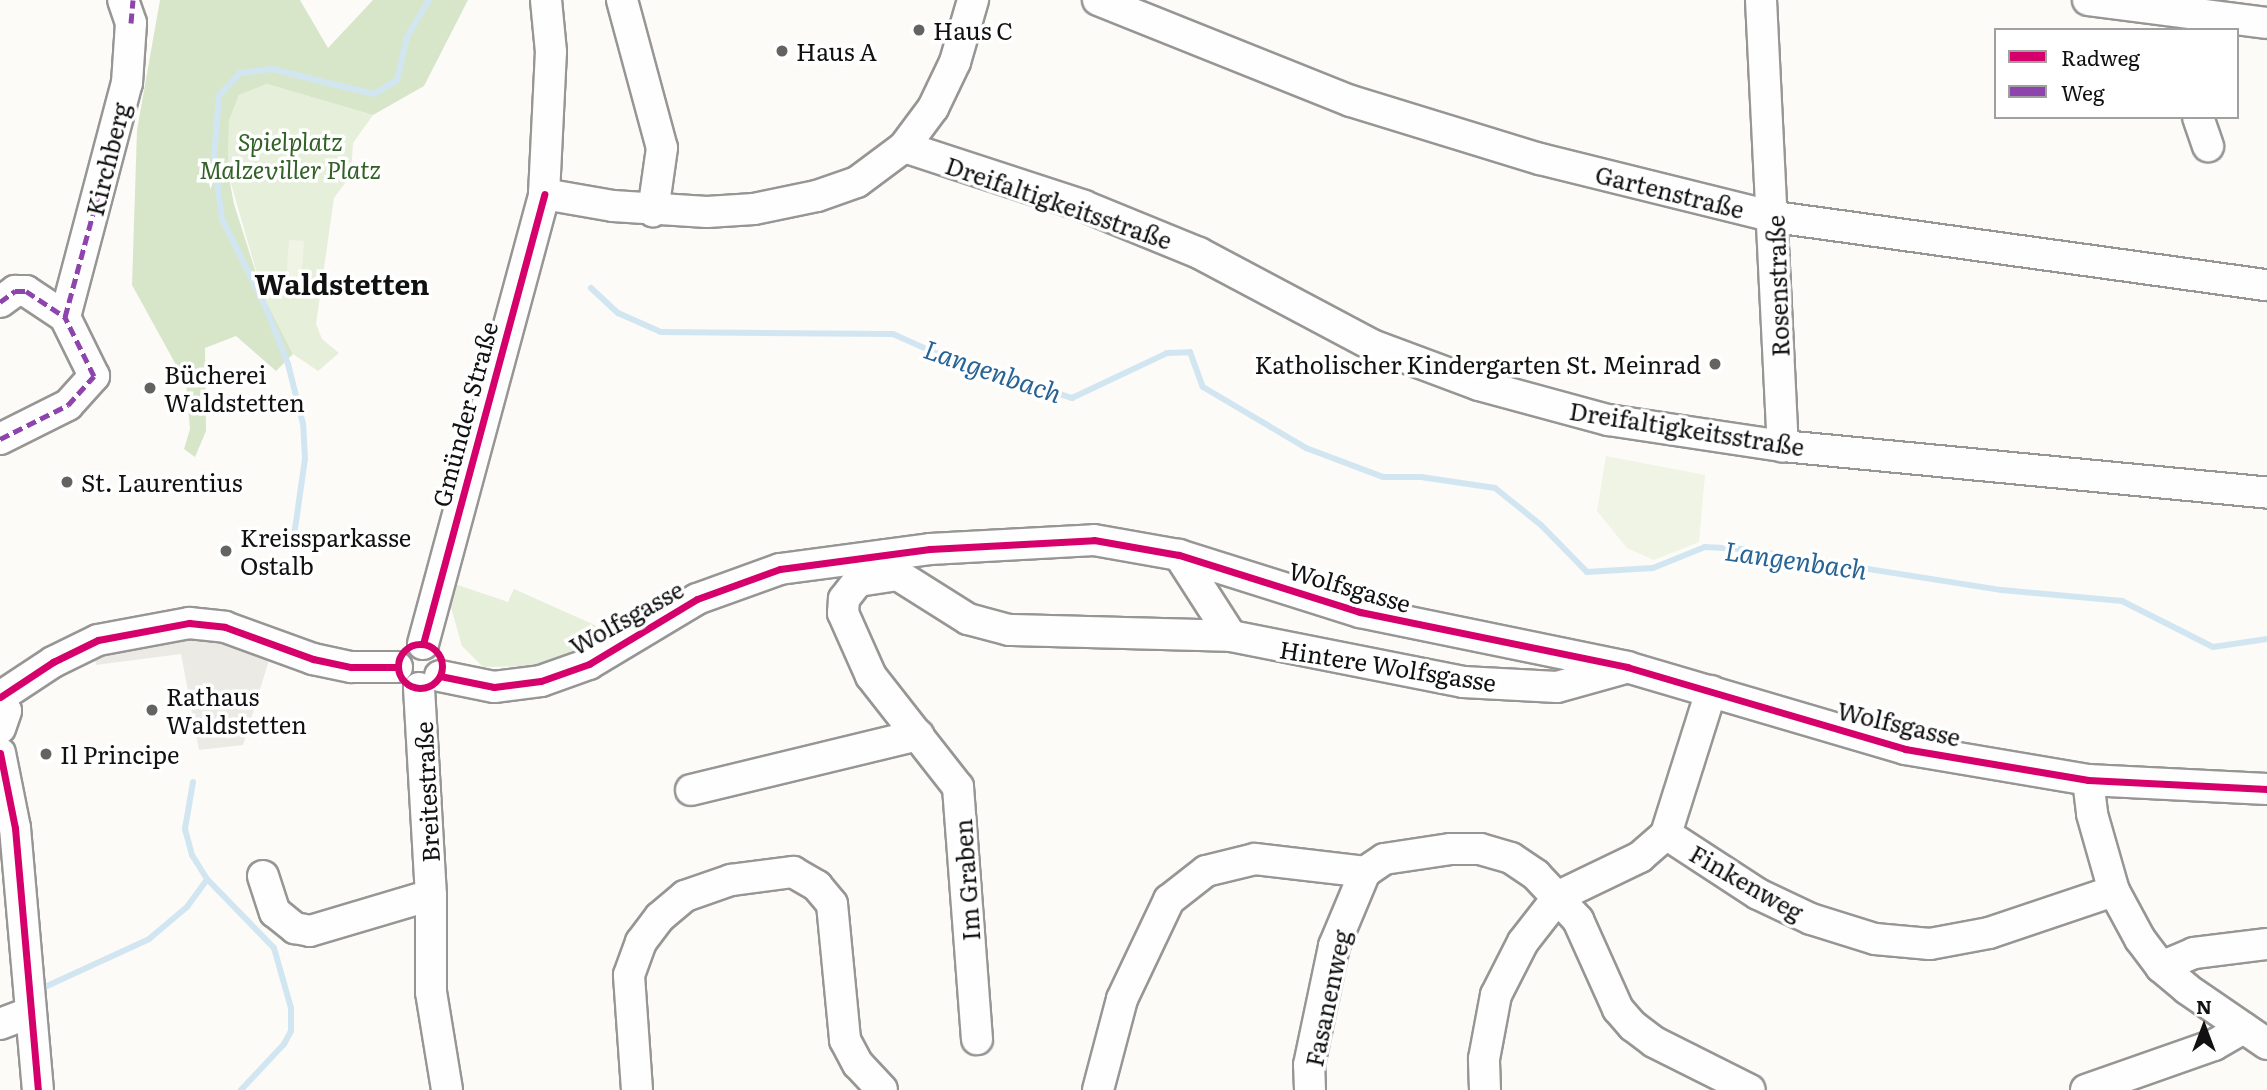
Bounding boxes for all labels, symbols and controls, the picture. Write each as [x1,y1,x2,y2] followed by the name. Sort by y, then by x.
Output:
[933,16,1013,44] place label: Haus C
[911,22,927,38] marker: Haus C
[1994,28,2239,119] legend
[796,37,877,65] place label: Haus A
[2061,41,2140,72] text: Radweg
[774,43,790,59] marker: Haus A
[2061,76,2105,107] text: Weg
[79,99,135,219] street label: Kirchberg
[199,127,381,183] park label: Spielplatz Malzeviller Platz
[942,150,1176,254] street label: Dreifaltigkeitsstraße
[1593,159,1747,223] street label: Gartenstraße
[1760,215,1794,357] street label: Rosenstraße
[255,266,429,300] district label: Waldstetten
[425,318,503,510] street label: Gmünder Straße
[920,332,1066,408] water label: Langenbach
[1254,350,1701,378] place label: Katholischer Kindergarten St. Meinrad
[1707,356,1723,372] marker: Katholischer Kindergarten St. Meinrad
[164,360,305,416] place label: Bücherei Waldstetten
[142,380,158,396] marker: Bücherei Waldstetten
[1567,395,1807,461] street label: Dreifaltigkeitsstraße
[81,468,243,496] place label: St. Laurentius
[59,474,75,490] marker: St. Laurentius
[240,523,411,579] place label: Kreissparkasse Ostalb
[1723,534,1869,584] water label: Langenbach
[218,543,234,559] marker: Kreissparkasse Ostalb
[1286,555,1414,617] street label: Wolfsgasse
[564,574,688,660] street label: Wolfsgasse
[1278,634,1498,696] street label: Hintere Wolfsgasse
[166,682,307,738] place label: Rathaus Waldstetten
[1835,695,1963,751] street label: Wolfsgasse
[144,702,160,718] marker: Rathaus Waldstetten
[408,721,444,863] street label: Breitestraße
[60,740,179,768] place label: Il Principe
[38,746,54,762] marker: Il Principe
[947,818,985,942] street label: Im Graben
[1685,838,1809,926] street label: Finkenweg
[1298,927,1356,1069] street label: Fasanenweg
[2169,992,2239,1062] north arrow
[2196,992,2212,1020] text: N

